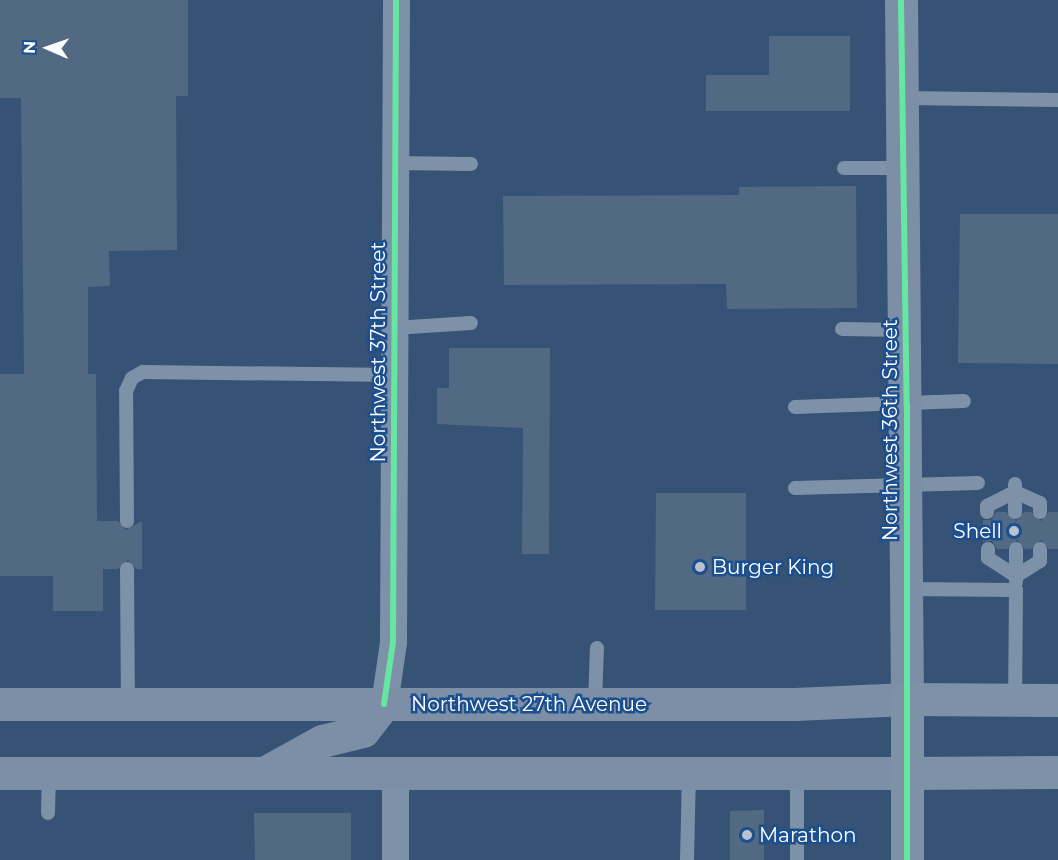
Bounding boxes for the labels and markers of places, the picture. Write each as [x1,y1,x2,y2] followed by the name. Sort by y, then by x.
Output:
[953,519,1002,543] place label: Shell
[1007,524,1021,538] marker: Shell
[712,555,834,579] place label: Burger King
[693,560,707,574] marker: Burger King
[759,823,857,847] place label: Marathon
[740,828,754,842] marker: Marathon

